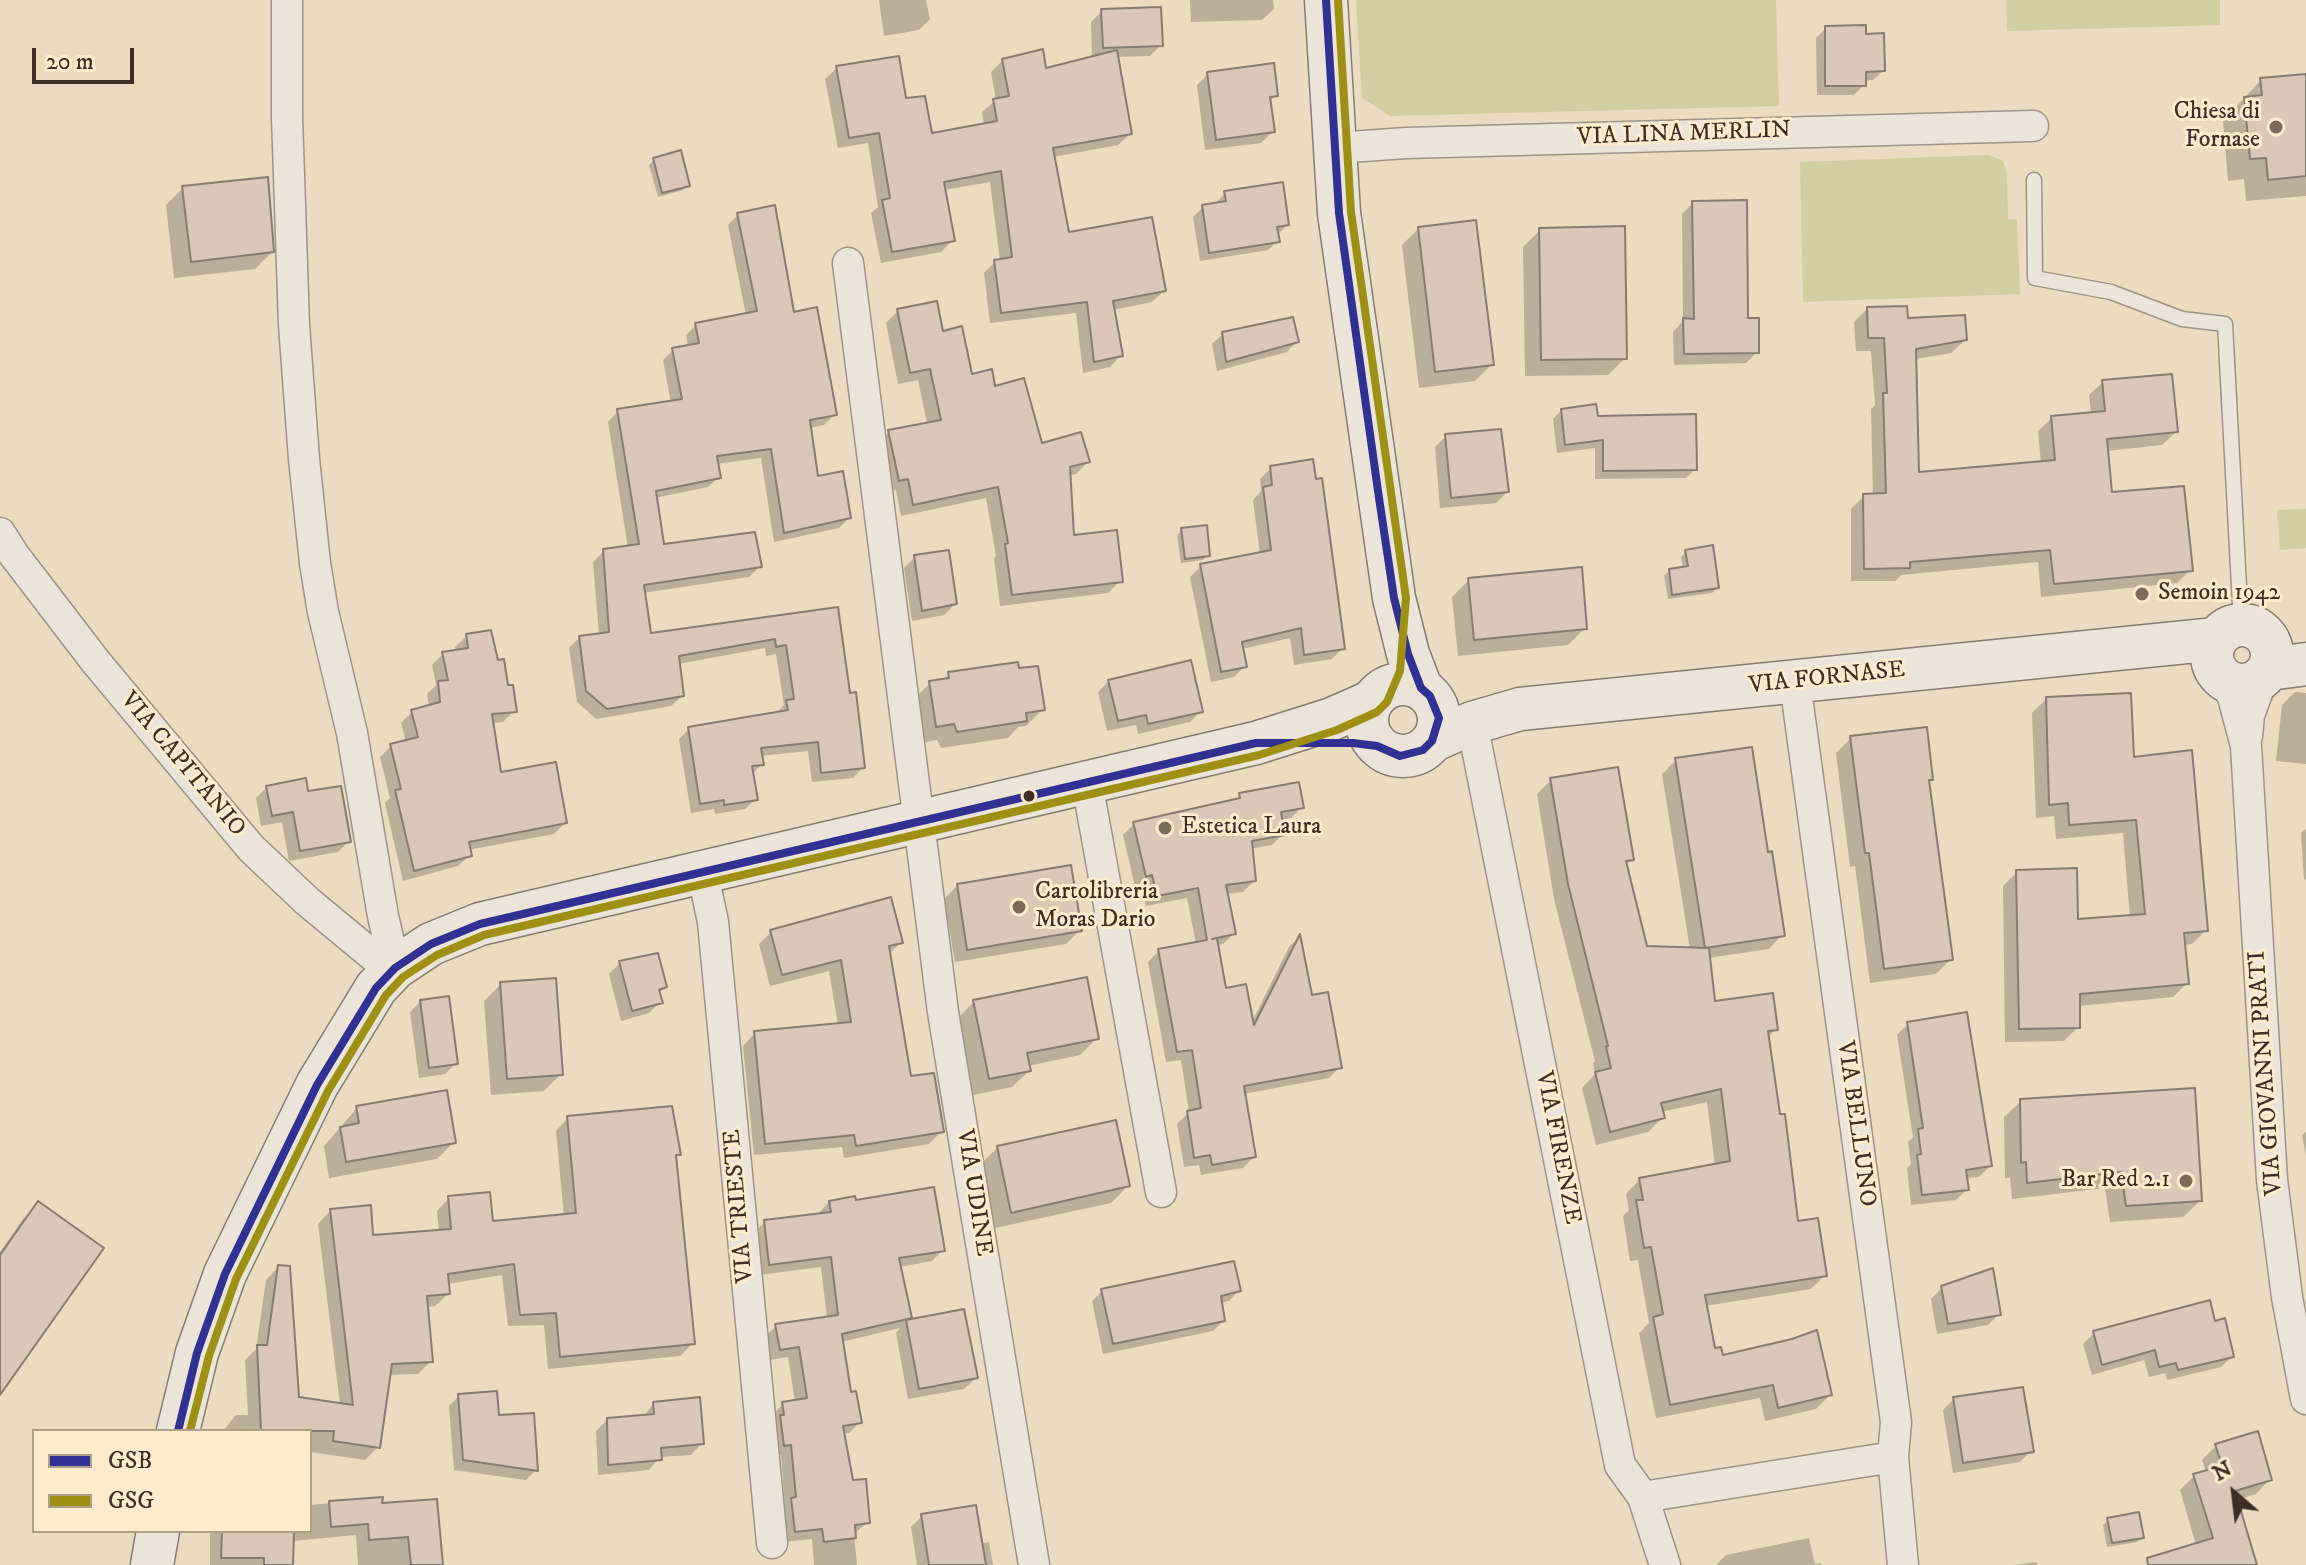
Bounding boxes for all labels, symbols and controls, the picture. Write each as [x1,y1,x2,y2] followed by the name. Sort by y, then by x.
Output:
[36,32,138,82] scale bar
[46,47,94,77] text: 20 m
[2174,99,2260,155] place label: Chiesa di Fornase
[1577,117,1791,153] street label: VIA LINA MERLIN
[2267,118,2285,136] marker: Chiesa di Fornase
[2158,580,2280,608] place label: Semoin 1942
[2133,585,2151,603] marker: Semoin 1942
[1747,656,1907,702] street label: VIA FORNASE
[113,687,251,843] street label: VIA CAPITANIO
[1021,788,1037,804] unlabelled marker
[1181,814,1321,842] place label: Estetica Laura
[1156,819,1174,837] marker: Estetica Laura
[1035,879,1158,935] place label: Cartolibreria Moras Dario
[1010,898,1028,916] marker: Cartolibreria Moras Dario
[2244,950,2290,1196] street label: VIA GIOVANNI PRATI
[1829,1039,1881,1209] street label: VIA BELLUNO
[1528,1069,1586,1227] street label: VIA FIRENZE
[949,1127,997,1259] street label: VIA UDINE
[719,1128,761,1284] street label: VIA TRIESTE
[2061,1167,2170,1195] place label: Bar Red 2.1
[2177,1172,2195,1190] marker: Bar Red 2.1
[32,1429,312,1533] legend
[108,1446,153,1476] text: GSB
[2194,1453,2274,1533] north arrow
[2208,1455,2237,1488] text: N
[108,1486,154,1516] text: GSG

